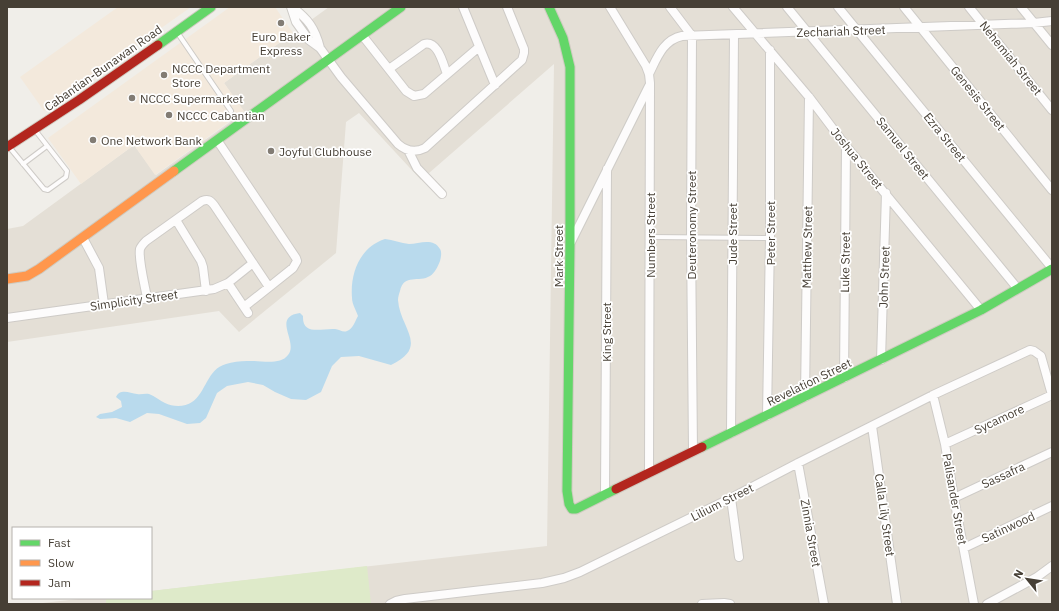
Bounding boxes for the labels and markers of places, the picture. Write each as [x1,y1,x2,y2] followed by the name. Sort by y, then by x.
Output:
[276,18,286,28] marker: Euro Baker Express
[251,29,311,58] place label: Euro Baker Express
[172,61,270,90] place label: NCCC Department Store
[159,70,169,80] marker: NCCC Department Store
[140,91,243,106] place label: NCCC Supermarket
[127,93,137,103] marker: NCCC Supermarket
[177,108,265,123] place label: NCCC Cabantian
[164,110,174,120] marker: NCCC Cabantian
[101,133,203,148] place label: One Network Bank
[88,135,98,145] marker: One Network Bank
[279,144,372,159] place label: Joyful Clubhouse
[266,146,276,156] marker: Joyful Clubhouse

